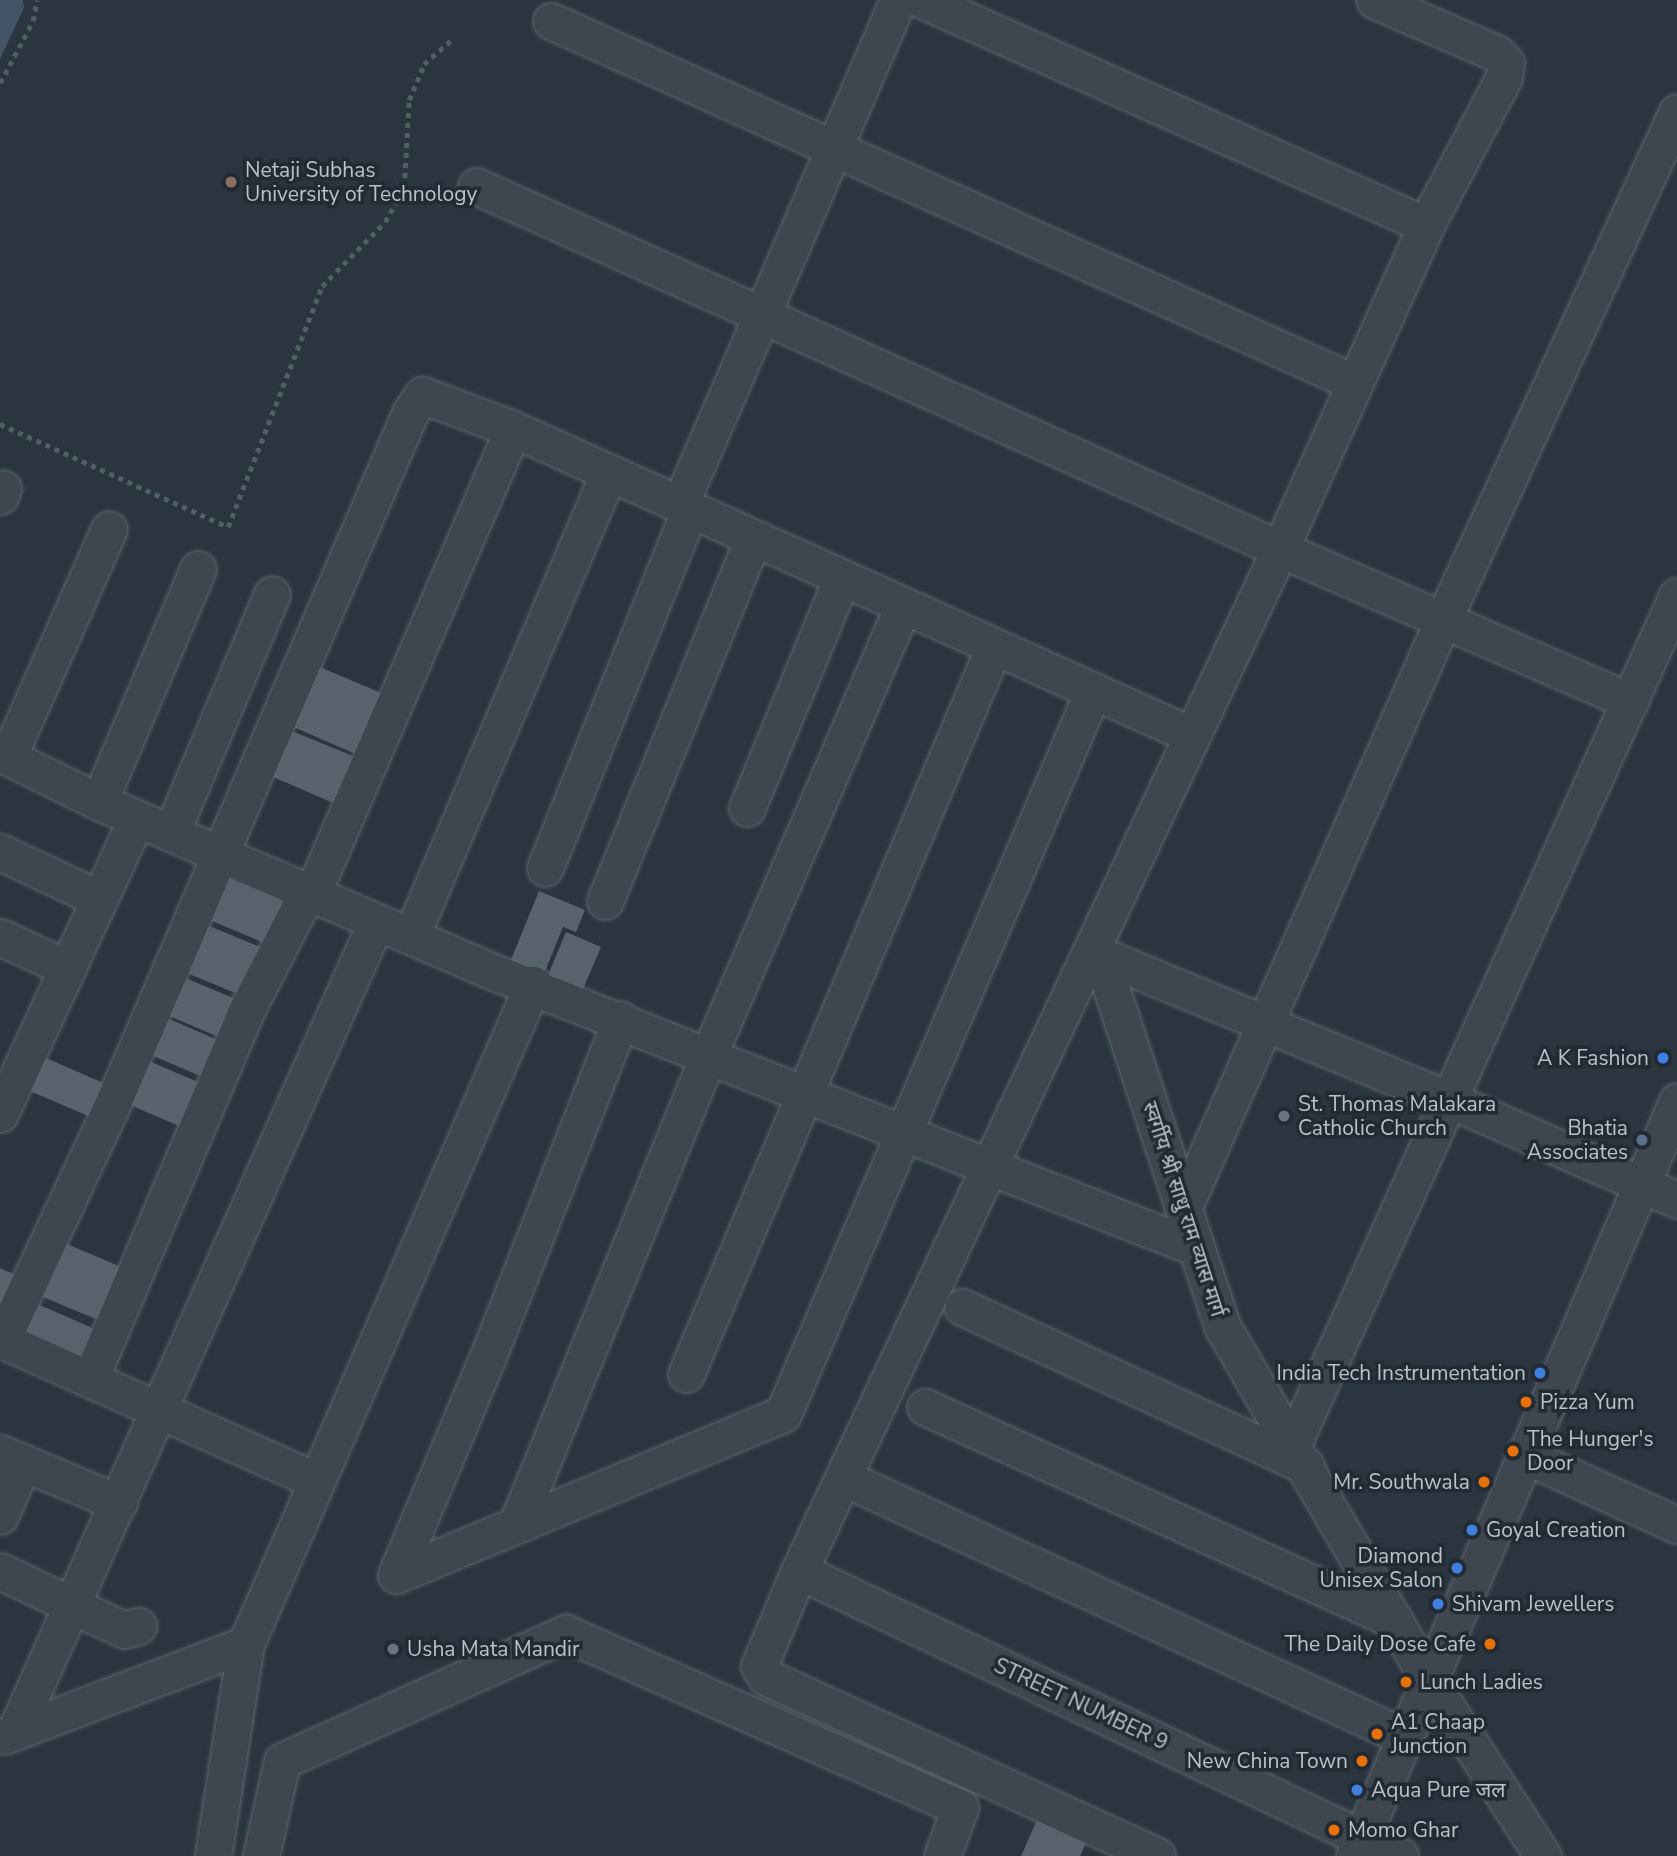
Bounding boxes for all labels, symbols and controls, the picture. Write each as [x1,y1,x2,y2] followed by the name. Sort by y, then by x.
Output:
[245,157,477,207] place label: Netaji Subhas University of Technology
[223,174,239,190] marker: Netaji Subhas University of Technology
[1537,1045,1649,1071] place label: A K Fashion
[1655,1050,1671,1066] marker: A K Fashion
[1298,1091,1496,1141] place label: St. Thomas Malakara Catholic Church
[1137,1098,1231,1320] street label: स्वर्गीय श्री साधु राम व्यास मार्ग
[1276,1108,1292,1124] marker: St. Thomas Malakara Catholic Church
[1527,1115,1628,1165] place label: Bhatia Associates
[1634,1132,1650,1148] marker: Bhatia Associates
[1276,1360,1526,1386] place label: India Tech Instrumentation
[1532,1365,1548,1381] marker: India Tech Instrumentation
[1540,1389,1635,1415] place label: Pizza Yum
[1518,1394,1534,1410] marker: Pizza Yum
[1527,1426,1654,1476] place label: The Hunger's Door
[1505,1443,1521,1459] marker: The Hunger's Door
[1333,1469,1470,1495] place label: Mr. Southwala
[1476,1474,1492,1490] marker: Mr. Southwala
[1486,1517,1626,1543] place label: Goyal Creation
[1464,1522,1480,1538] marker: Goyal Creation
[1320,1543,1443,1593] place label: Diamond Unisex Salon
[1449,1560,1465,1576] marker: Diamond Unisex Salon
[1452,1591,1614,1617] place label: Shivam Jewellers
[1430,1596,1446,1612] marker: Shivam Jewellers
[1284,1631,1476,1657] place label: The Daily Dose Cafe
[407,1636,579,1662] place label: Usha Mata Mandir
[1482,1636,1498,1652] marker: The Daily Dose Cafe
[385,1641,401,1657] marker: Usha Mata Mandir
[990,1653,1172,1755] street label: STREET NUMBER 9
[1420,1669,1543,1695] place label: Lunch Ladies
[1398,1674,1414,1690] marker: Lunch Ladies
[1391,1709,1485,1759] place label: A1 Chaap Junction
[1369,1726,1385,1742] marker: A1 Chaap Junction
[1187,1748,1348,1774] place label: New China Town
[1354,1753,1370,1769] marker: New China Town
[1371,1777,1505,1803] place label: Aqua Pure जल
[1349,1782,1365,1798] marker: Aqua Pure जल
[1348,1817,1459,1843] place label: Momo Ghar
[1326,1822,1342,1838] marker: Momo Ghar

